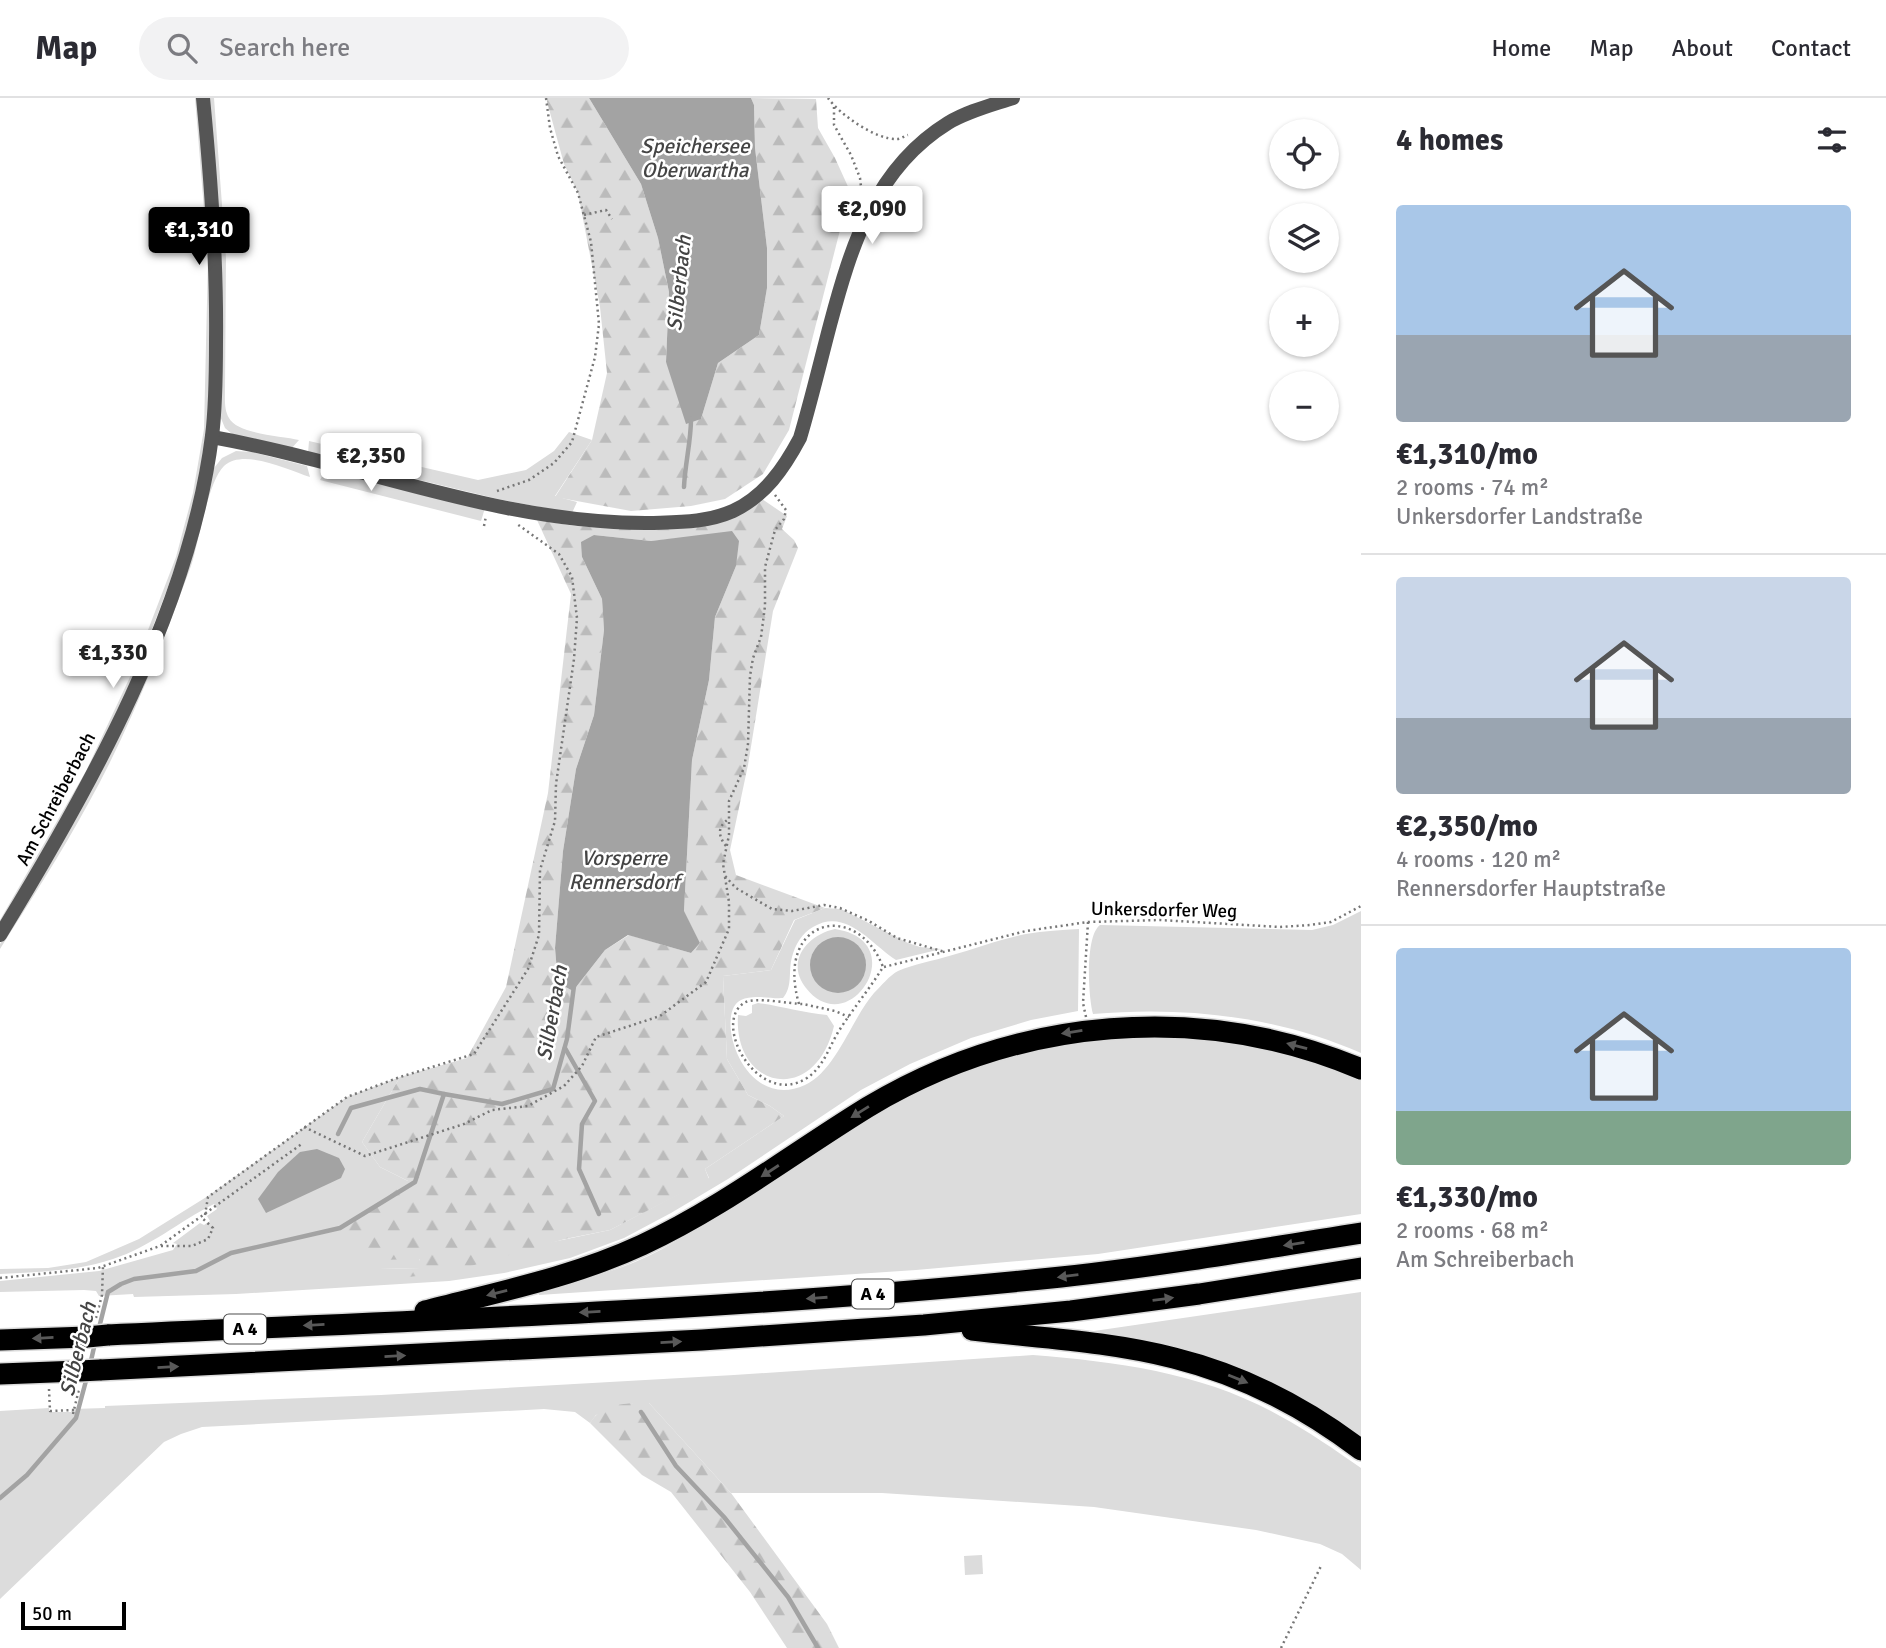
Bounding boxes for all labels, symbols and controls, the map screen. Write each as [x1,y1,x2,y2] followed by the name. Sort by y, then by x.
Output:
[139,17,629,80] search box
[35,28,97,69] text: Map
[163,29,201,67] icon: search
[219,32,350,64] text: Search here
[1491,33,1551,63] text: Home
[1589,33,1634,63] text: Map
[1672,33,1733,63] text: About
[1771,33,1851,63] text: Contact
[1269,119,1339,441] map controls
[1269,119,1339,189] button: locate
[1813,121,1851,159] icon: filters
[1396,122,1503,159] text: 4 homes
[641,133,751,183] water label: Speichersee Oberwartha
[815,186,929,246] pin: €2,090
[838,194,906,223] text: €2,090
[1269,203,1339,273] button: layers
[142,208,256,267] pin: €1,310
[165,215,233,244] text: €1,310
[661,233,697,332] water label: Silberbach
[1561,250,1687,376] icon: home
[1269,287,1339,357] button: +
[1269,371,1339,441] button: −
[314,434,428,493] pin: €2,350
[1396,436,1538,473] text: €1,310/mo
[337,441,405,470] text: €2,350
[1396,473,1549,502] text: 2 rooms · 74 m²
[1396,502,1643,531] text: Unkersdorfer Landstraße
[1561,622,1687,748] icon: home
[56,630,170,690] pin: €1,330
[79,638,147,667] text: €1,330
[11,728,101,870] street label: Am Schreiberbach
[1396,808,1538,845] text: €2,350/mo
[569,845,684,895] water label: Vorsperre Rennersdorf
[1396,845,1561,874] text: 4 rooms · 120 m²
[1396,874,1666,903] text: Rennersdorfer Hauptstraße
[1091,897,1237,923] street label: Unkersdorfer Weg
[531,963,573,1062] water label: Silberbach
[1561,993,1687,1119] icon: home
[1060,1027,1082,1038] one-way arrow
[1286,1040,1308,1051] one-way arrow
[851,1106,870,1119] one-way arrow
[760,1164,779,1177] one-way arrow
[1396,1179,1538,1216] text: €1,330/mo
[1396,1216,1549,1245] text: 2 rooms · 68 m²
[1283,1239,1305,1250] one-way arrow
[1396,1245,1575,1274] text: Am Schreiberbach
[1057,1270,1079,1281] one-way arrow
[852,1280,894,1308] road number: A 4
[486,1288,508,1299] one-way arrow
[806,1293,828,1304] one-way arrow
[1152,1293,1174,1304] one-way arrow
[54,1299,102,1399] water label: Silberbach
[579,1307,601,1318] one-way arrow
[224,1314,266,1344] road number: A 4
[303,1320,325,1331] one-way arrow
[32,1333,54,1344] one-way arrow
[660,1336,682,1347] one-way arrow
[384,1350,406,1361] one-way arrow
[157,1361,179,1372] one-way arrow
[1228,1374,1249,1385] one-way arrow
[21,1599,126,1631] scale bar
[32,1602,72,1626] text: 50 m

